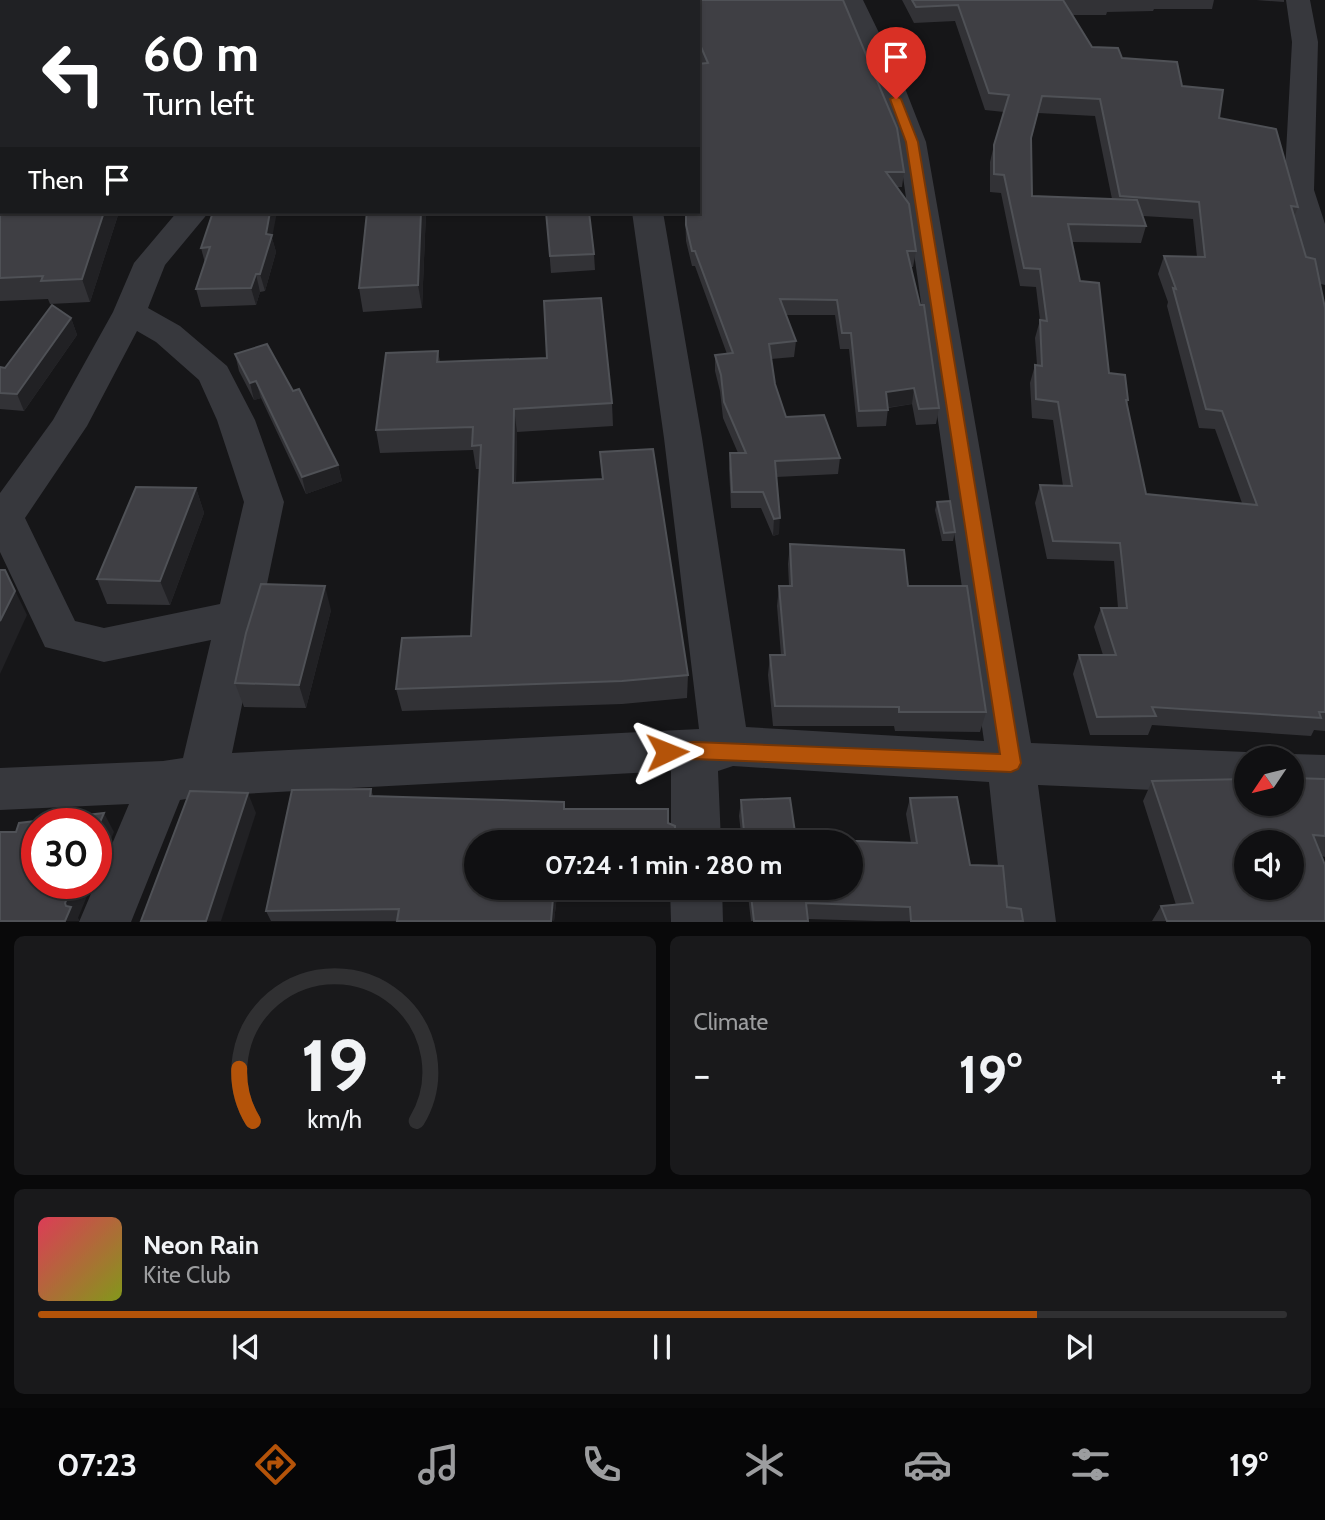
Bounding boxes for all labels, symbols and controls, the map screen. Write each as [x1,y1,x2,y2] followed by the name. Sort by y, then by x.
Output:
[143,24,259,83] text: 60 m
[866,27,926,99] pin
[28,28,119,119] icon: left
[877,38,915,76] icon: arrive
[143,84,254,123] text: Turn left
[98,161,136,199] icon: arrive
[28,164,84,196] text: Then
[630,715,704,789] position arrow
[1234,746,1304,816] north arrow
[1234,746,1304,900] map controls
[21,808,112,899] speed limit sign: 30
[1234,830,1304,900] button: sound
[545,849,782,881] text: 07:24 · 1 min · 280 m
[694,1008,768,1036] text: Climate
[301,1022,369,1110] text: 19
[959,1043,1022,1106] text: 19°
[694,1051,710,1098] text: −
[1270,1051,1287,1098] text: +
[307,1104,362,1134] text: km/h
[143,1229,259,1261] text: Neon Rain
[143,1261,230,1289] text: Kite Club
[227,1328,265,1366] icon: previous
[643,1328,681,1366] icon: pause
[1060,1328,1098,1366] icon: next
[251,1440,300,1489] icon: directions
[414,1440,463,1489] icon: music
[577,1440,626,1489] icon: phone
[740,1440,789,1489] icon: climate
[903,1440,952,1489] icon: car
[1066,1440,1115,1489] icon: filters
[57,1445,137,1484] text: 07:23
[1229,1445,1268,1484] text: 19°

